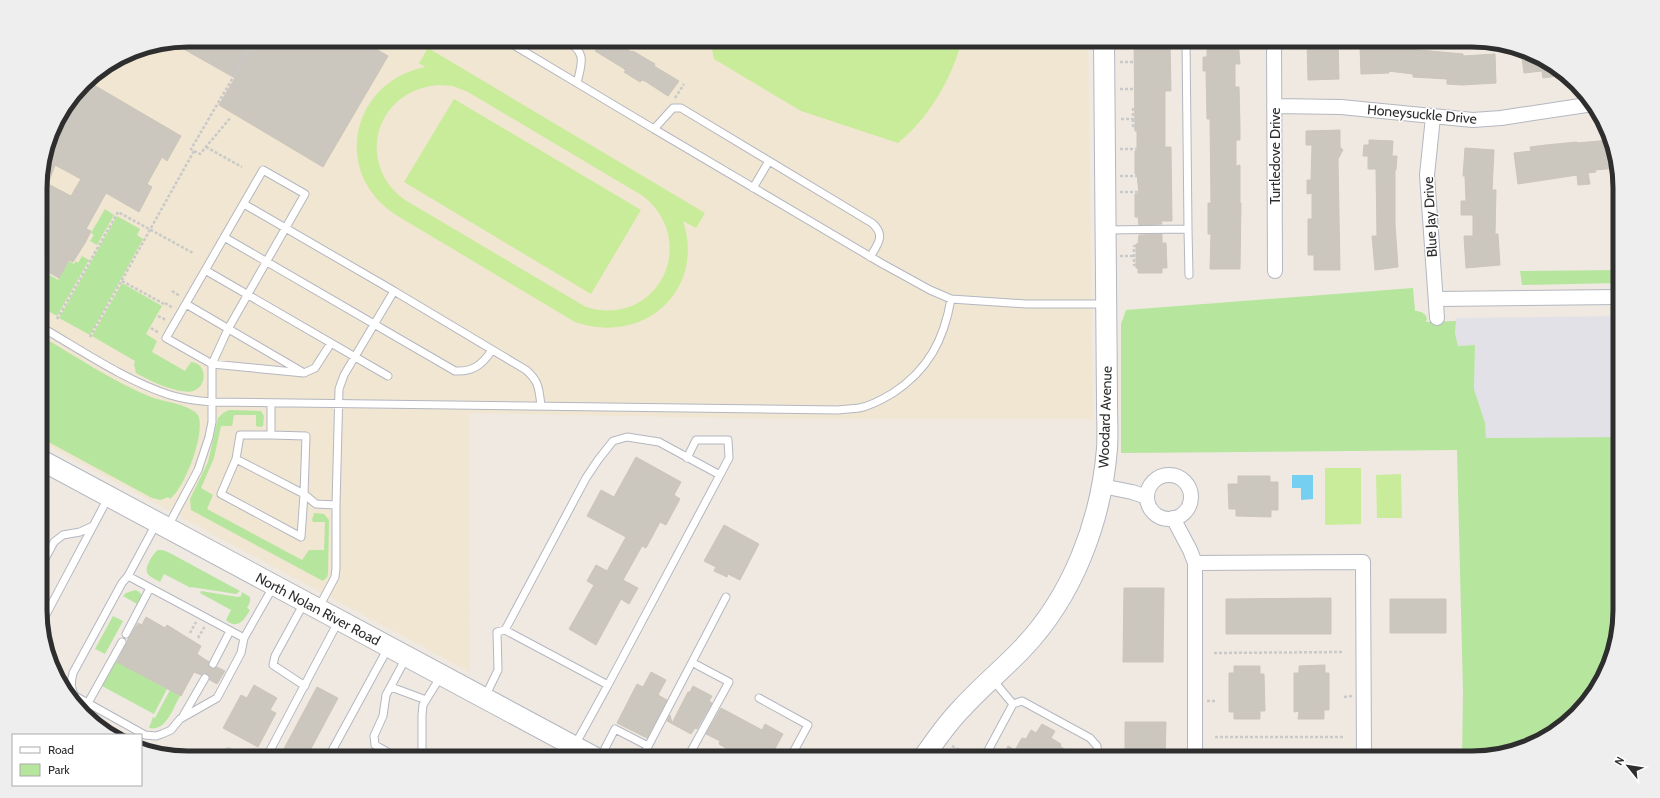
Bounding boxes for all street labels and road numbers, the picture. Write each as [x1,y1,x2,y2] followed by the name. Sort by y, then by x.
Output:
[1366,100,1478,128] street label: Honeysuckle Drive
[1266,108,1284,204] street label: Turtledove Drive
[1419,176,1441,258] street label: Blue Jay Drive
[1094,366,1116,468] street label: Woodard Avenue
[252,568,384,650] street label: North Nolan River Road

